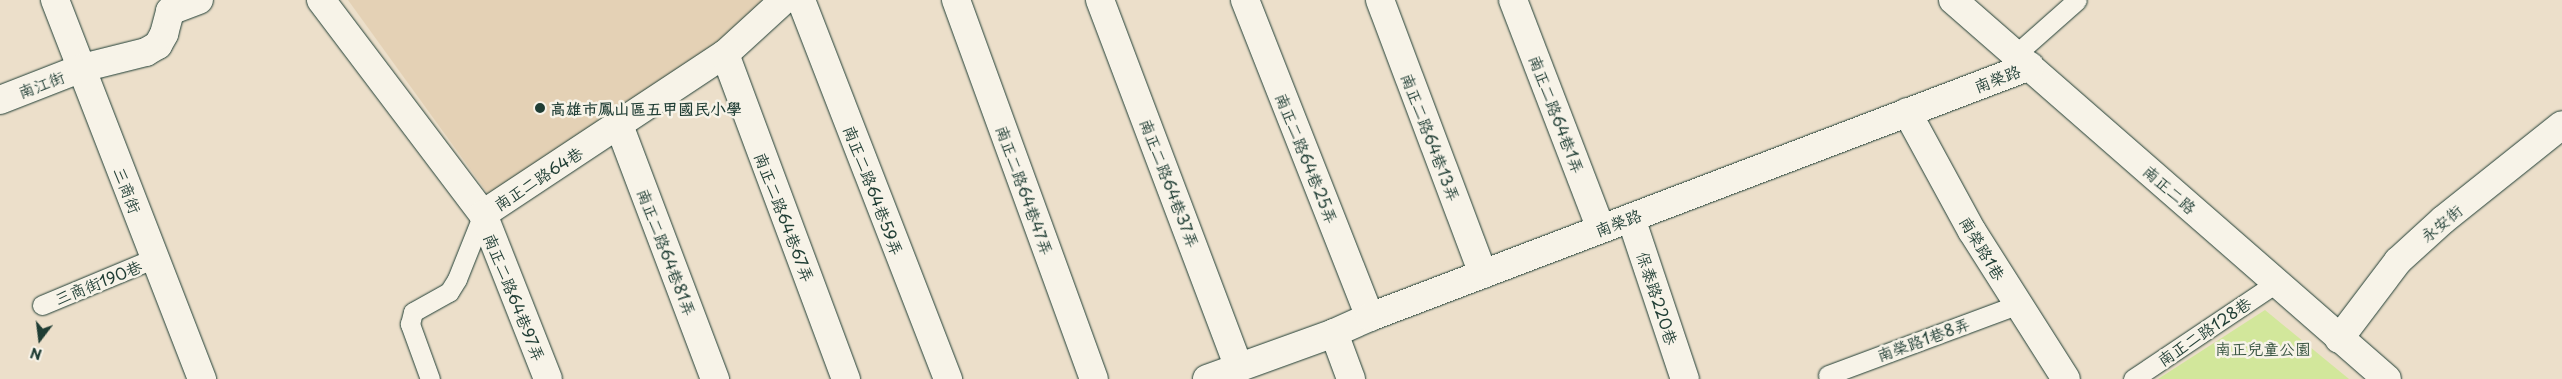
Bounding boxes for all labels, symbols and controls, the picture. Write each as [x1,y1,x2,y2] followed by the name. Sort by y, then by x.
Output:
[1526,52,1588,176] street label: 南正二路64巷1弄
[1971,60,2023,96] street label: 南榮路
[15,66,67,102] street label: 南江街
[1398,70,1464,204] street label: 南正二路64巷13弄
[1272,90,1342,226] street label: 南正二路64巷25弄
[550,98,742,118] place label: 高雄市鳳山區五甲國民小學
[534,102,546,114] marker: 高雄市鳳山區五甲國民小學
[1137,116,1203,250] street label: 南正二路64巷37弄
[840,122,908,258] street label: 南正二路64巷59弄
[993,123,1057,257] street label: 南正二路64巷47弄
[490,142,586,214] street label: 南正二路64巷
[751,149,819,285] street label: 南正二路64巷67弄
[2140,161,2200,217] street label: 南正二路
[110,164,146,216] street label: 三商街
[634,186,700,318] street label: 南正二路64巷81弄
[2416,200,2466,246] street label: 永安街
[1592,204,1644,240] street label: 南榮路
[1956,213,2010,283] street label: 南榮路1巷
[481,230,549,364] street label: 南正二路64巷97弄
[1634,249,1682,347] street label: 保泰路220巷
[52,256,144,308] street label: 三商街190巷
[2154,293,2254,369] street label: 南正二路128巷
[1874,313,1972,365] street label: 南榮路1巷8弄
[15,314,65,364] north arrow
[2215,338,2311,358] park label: 南正兒童公園
[28,342,44,366] text: N

